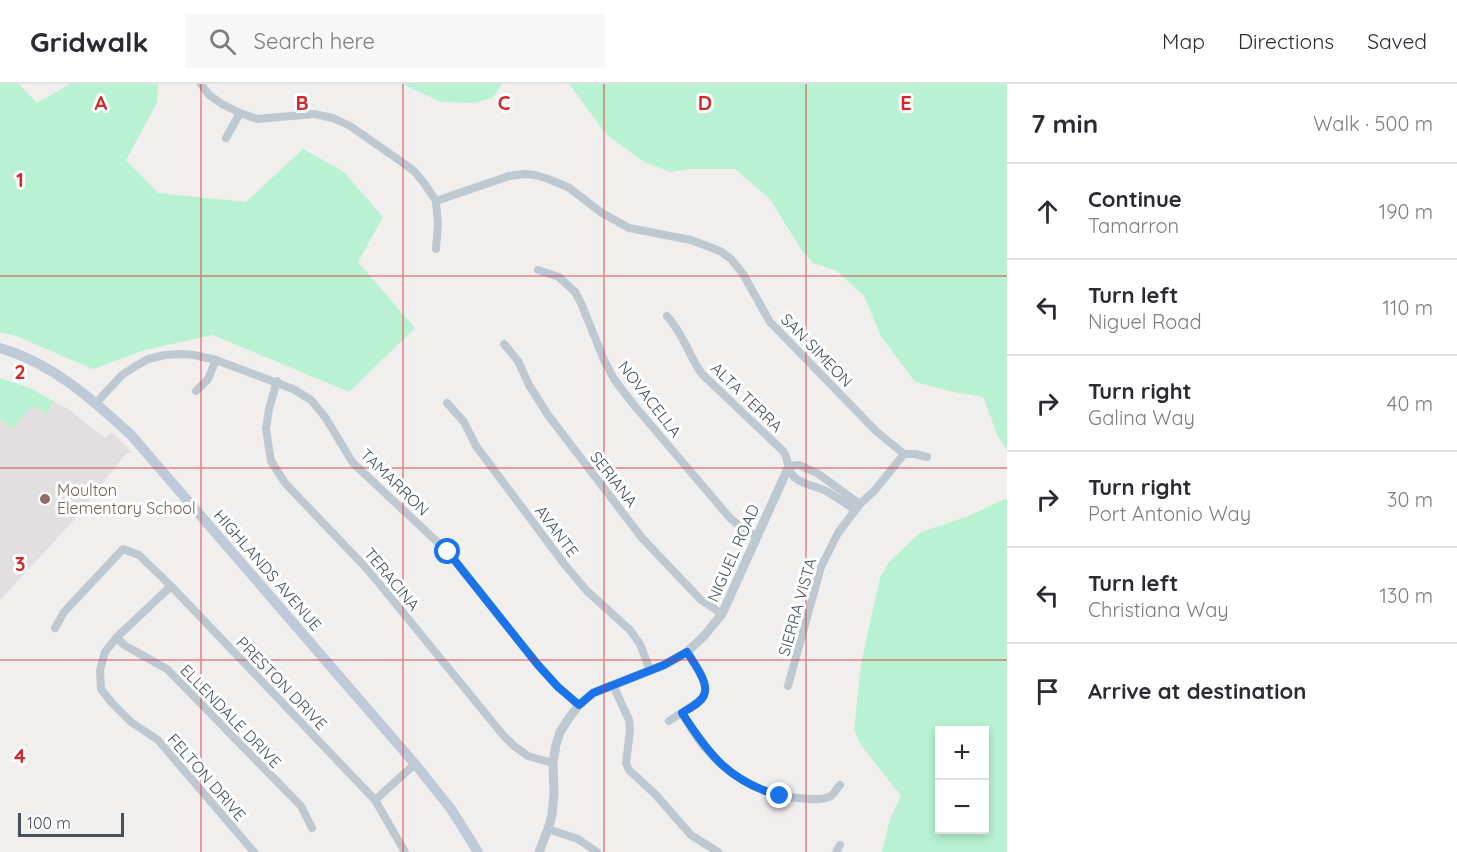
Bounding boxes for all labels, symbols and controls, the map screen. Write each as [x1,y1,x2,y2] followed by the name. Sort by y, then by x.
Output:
[185,14,605,68] search box
[30,24,149,59] text: Gridwalk
[206,25,239,58] icon: search
[254,27,375,55] text: Search here
[1162,28,1205,54] text: Map
[1238,28,1334,54] text: Directions
[1367,28,1427,54] text: Saved
[95,90,108,115] text: A
[295,90,309,115] text: B
[498,90,511,115] text: C
[698,90,712,115] text: D
[900,90,912,115] text: E
[1031,107,1098,140] text: 7 min
[1313,111,1433,136] text: Walk · 500 m
[16,167,24,192] text: 1
[1088,185,1182,213] text: Continue
[1031,195,1064,228] icon: ahead
[1379,199,1433,224] text: 190 m
[1088,213,1179,238] text: Tamarron
[1088,281,1178,309] text: Turn left
[1031,291,1064,324] icon: left
[1383,295,1433,320] text: 110 m
[777,309,857,391] street label: SAN SIMEON
[1088,309,1202,334] text: Niguel Road
[614,357,686,441] street label: NOVACELLA
[707,358,787,436] street label: ALTA TERRA
[14,359,26,384] text: 2
[1088,377,1192,405] text: Turn right
[1031,387,1064,420] icon: right
[1387,391,1433,416] text: 40 m
[1088,405,1195,430] text: Galina Way
[356,444,434,520] street label: TAMARRON
[586,447,642,511] street label: SERIANA
[1088,473,1192,501] text: Turn right
[57,480,196,518] place label: Moulton Elementary School
[1031,483,1064,516] icon: right
[1387,487,1433,512] text: 30 m
[38,492,52,506] marker: Moulton Elementary School
[531,501,583,561] street label: AVANTE
[703,501,763,605] street label: NIGUEL ROAD
[1088,501,1251,526] text: Port Antonio Way
[210,505,326,635] street label: HIGHLANDS AVENUE
[434,538,460,564] route start
[360,543,424,615] street label: TERACINA
[15,551,25,576] text: 3
[773,556,821,658] street label: SIERRA VISTA
[1088,569,1178,597] text: Turn left
[1031,579,1064,612] icon: left
[1380,583,1433,608] text: 130 m
[1088,597,1229,622] text: Christiana Way
[232,632,332,734] street label: PRESTON DRIVE
[176,660,286,772] street label: ELLENDALE DRIVE
[1031,675,1064,708] icon: arrive
[1088,677,1306,705] text: Arrive at destination
[935,726,989,834] map controls
[935,726,989,780] button: +
[164,729,250,825] street label: FELTON DRIVE
[14,743,26,768] text: 4
[935,780,989,834] button: −
[766,782,792,808] route end
[18,810,124,838] scale bar
[27,813,71,833] text: 100 m

